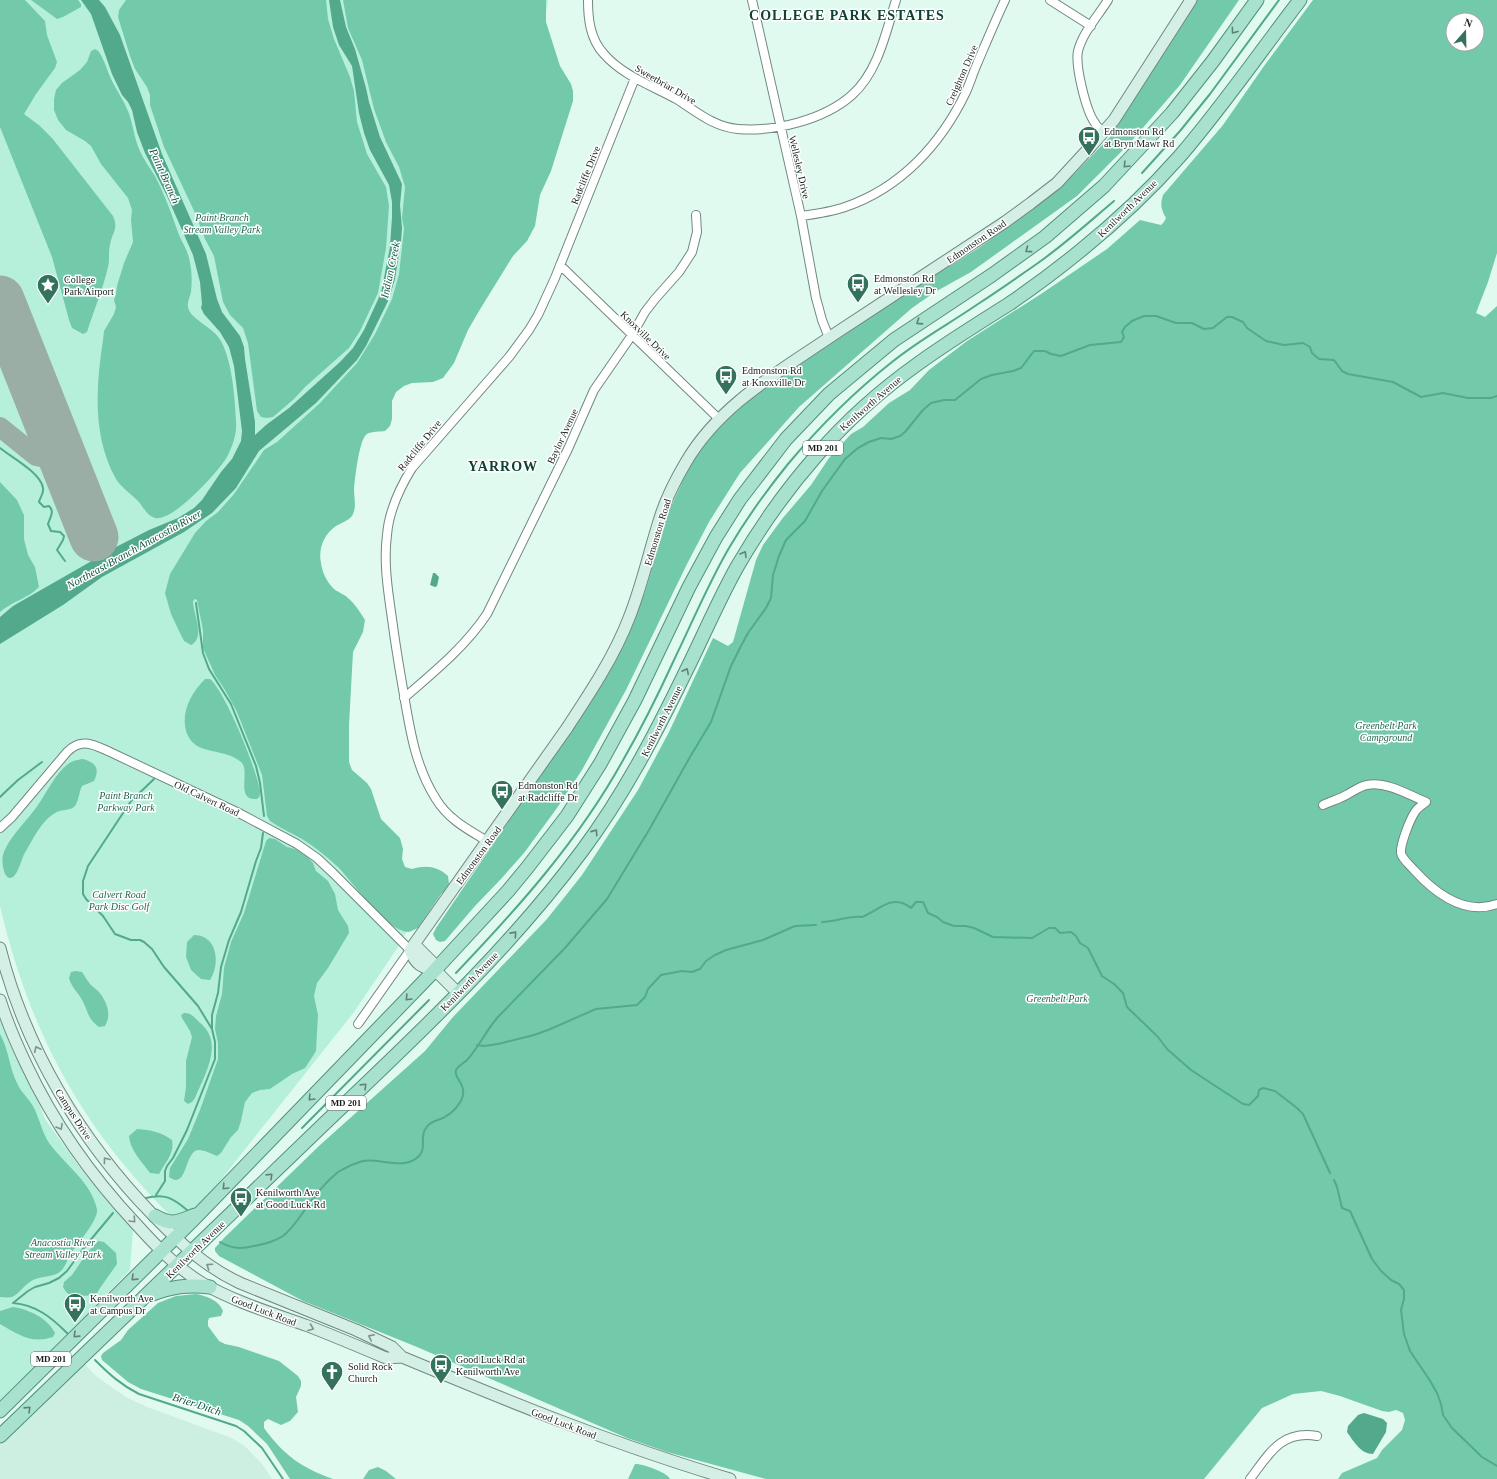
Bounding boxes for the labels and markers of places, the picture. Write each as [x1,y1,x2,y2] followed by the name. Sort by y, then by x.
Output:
[1076,124,1102,157] bus stop icon: Edmonston Rd at Bryn Mawr Rd
[1104,126,1174,149] place label: Edmonston Rd at Bryn Mawr Rd
[845,271,871,304] bus stop icon: Edmonston Rd at Wellesley Dr
[35,272,61,305] place icon: College Park Airport
[874,273,936,296] place label: Edmonston Rd at Wellesley Dr
[64,274,114,297] place label: College Park Airport
[713,363,739,396] bus stop icon: Edmonston Rd at Knoxville Dr
[742,365,805,388] place label: Edmonston Rd at Knoxville Dr
[489,778,515,811] bus stop icon: Edmonston Rd at Radcliffe Dr
[518,780,578,803] place label: Edmonston Rd at Radcliffe Dr
[228,1185,254,1218] bus stop icon: Kenilworth Ave at Good Luck Rd
[256,1187,325,1210] place label: Kenilworth Ave at Good Luck Rd
[62,1291,88,1324] bus stop icon: Kenilworth Ave at Campus Dr
[90,1293,154,1316] place label: Kenilworth Ave at Campus Dr
[428,1352,454,1385] bus stop icon: Good Luck Rd at Kenilworth Ave
[456,1354,525,1377] place label: Good Luck Rd at Kenilworth Ave
[319,1359,345,1392] church icon: Solid Rock Church
[348,1361,393,1384] place label: Solid Rock Church

